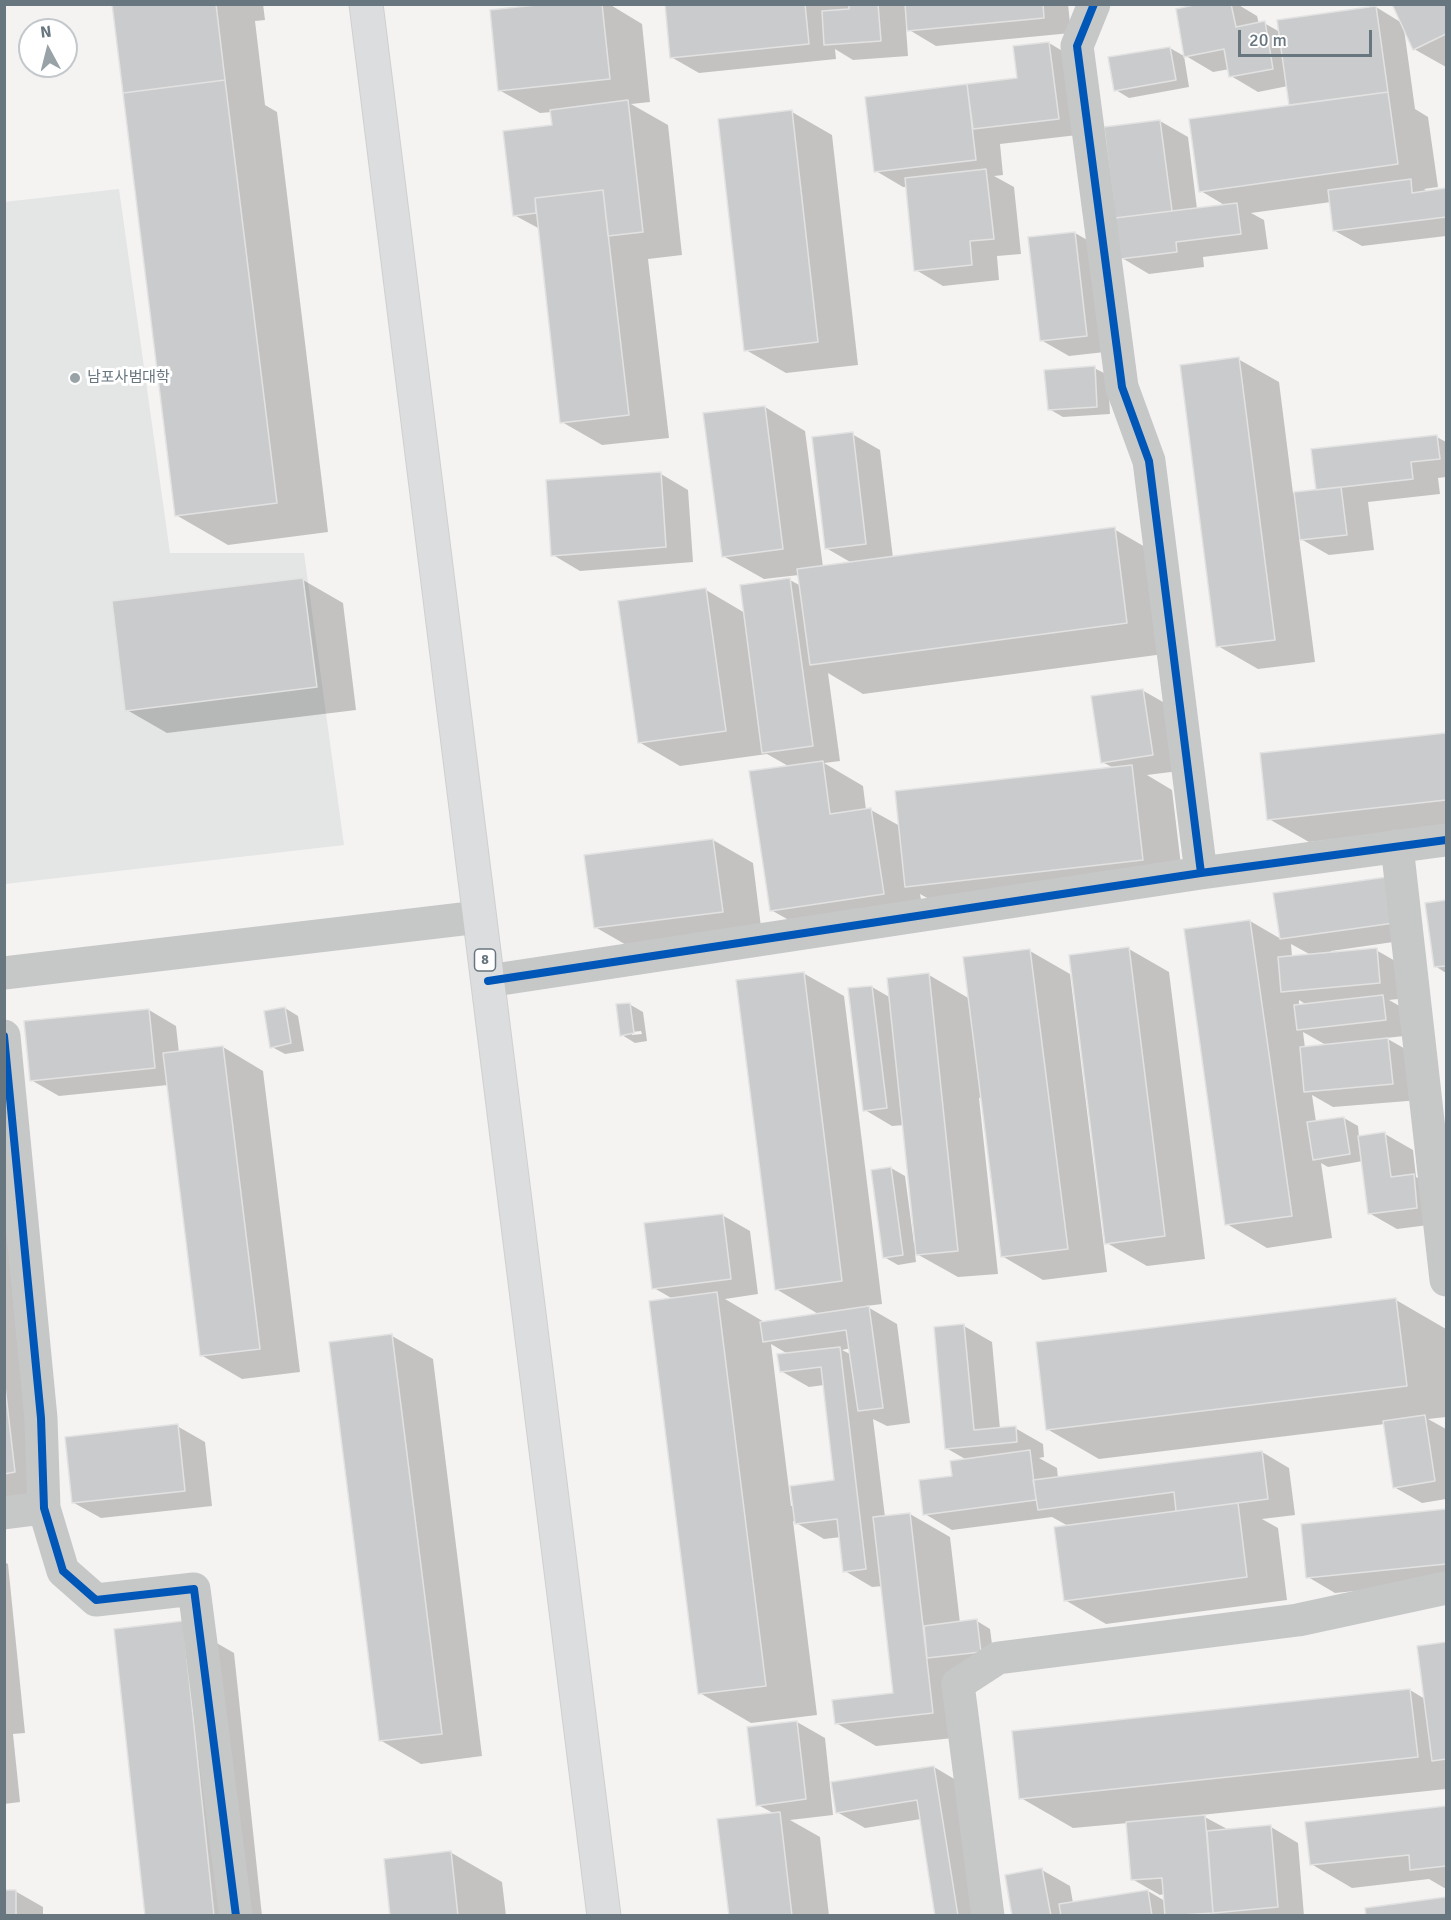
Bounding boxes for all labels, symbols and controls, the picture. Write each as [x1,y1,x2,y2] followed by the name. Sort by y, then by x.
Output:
[18,18,78,78] north arrow
[1241,18,1374,56] scale bar
[39,22,53,43] text: N
[1249,29,1287,51] text: 20 m
[87,369,170,387] place label: 남포사범대학
[68,371,82,385] marker: 남포사범대학
[474,949,496,971] road number: 8

